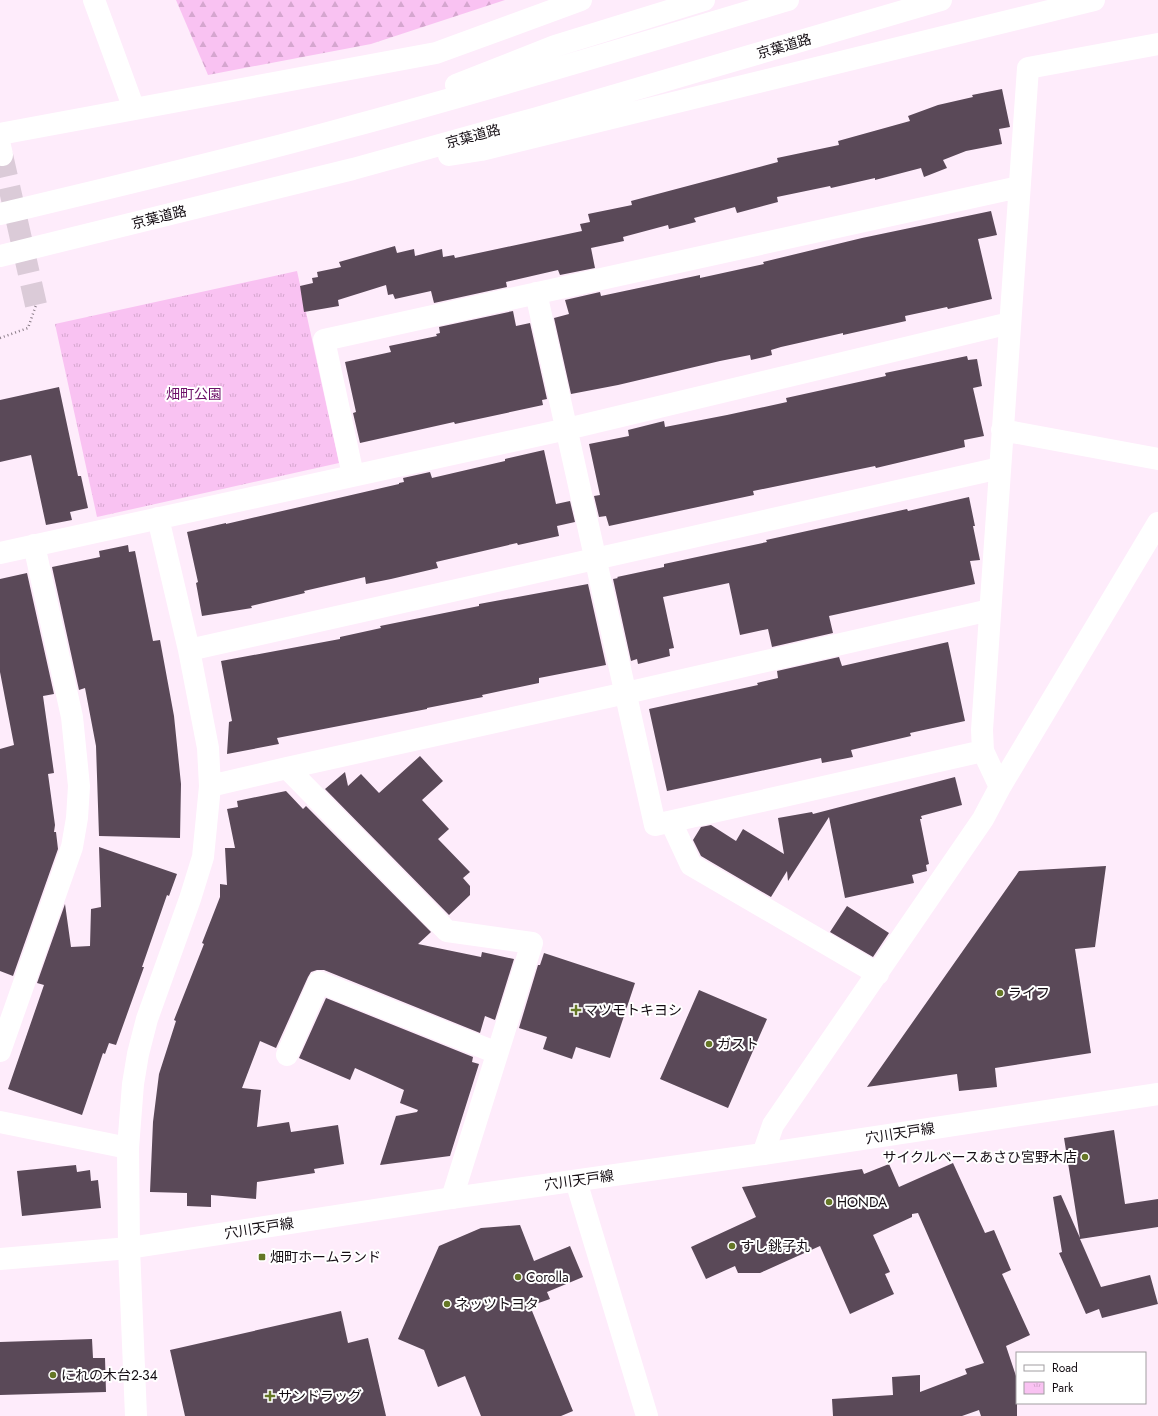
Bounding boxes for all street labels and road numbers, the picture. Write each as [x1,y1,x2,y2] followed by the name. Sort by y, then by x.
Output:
[754,29,814,63] street label: 京葉道路
[443,119,503,153] street label: 京葉道路
[129,201,189,233] street label: 京葉道路
[864,1118,936,1148] street label: 穴川天戸線
[543,1165,615,1195] street label: 穴川天戸線
[223,1213,295,1243] street label: 穴川天戸線

